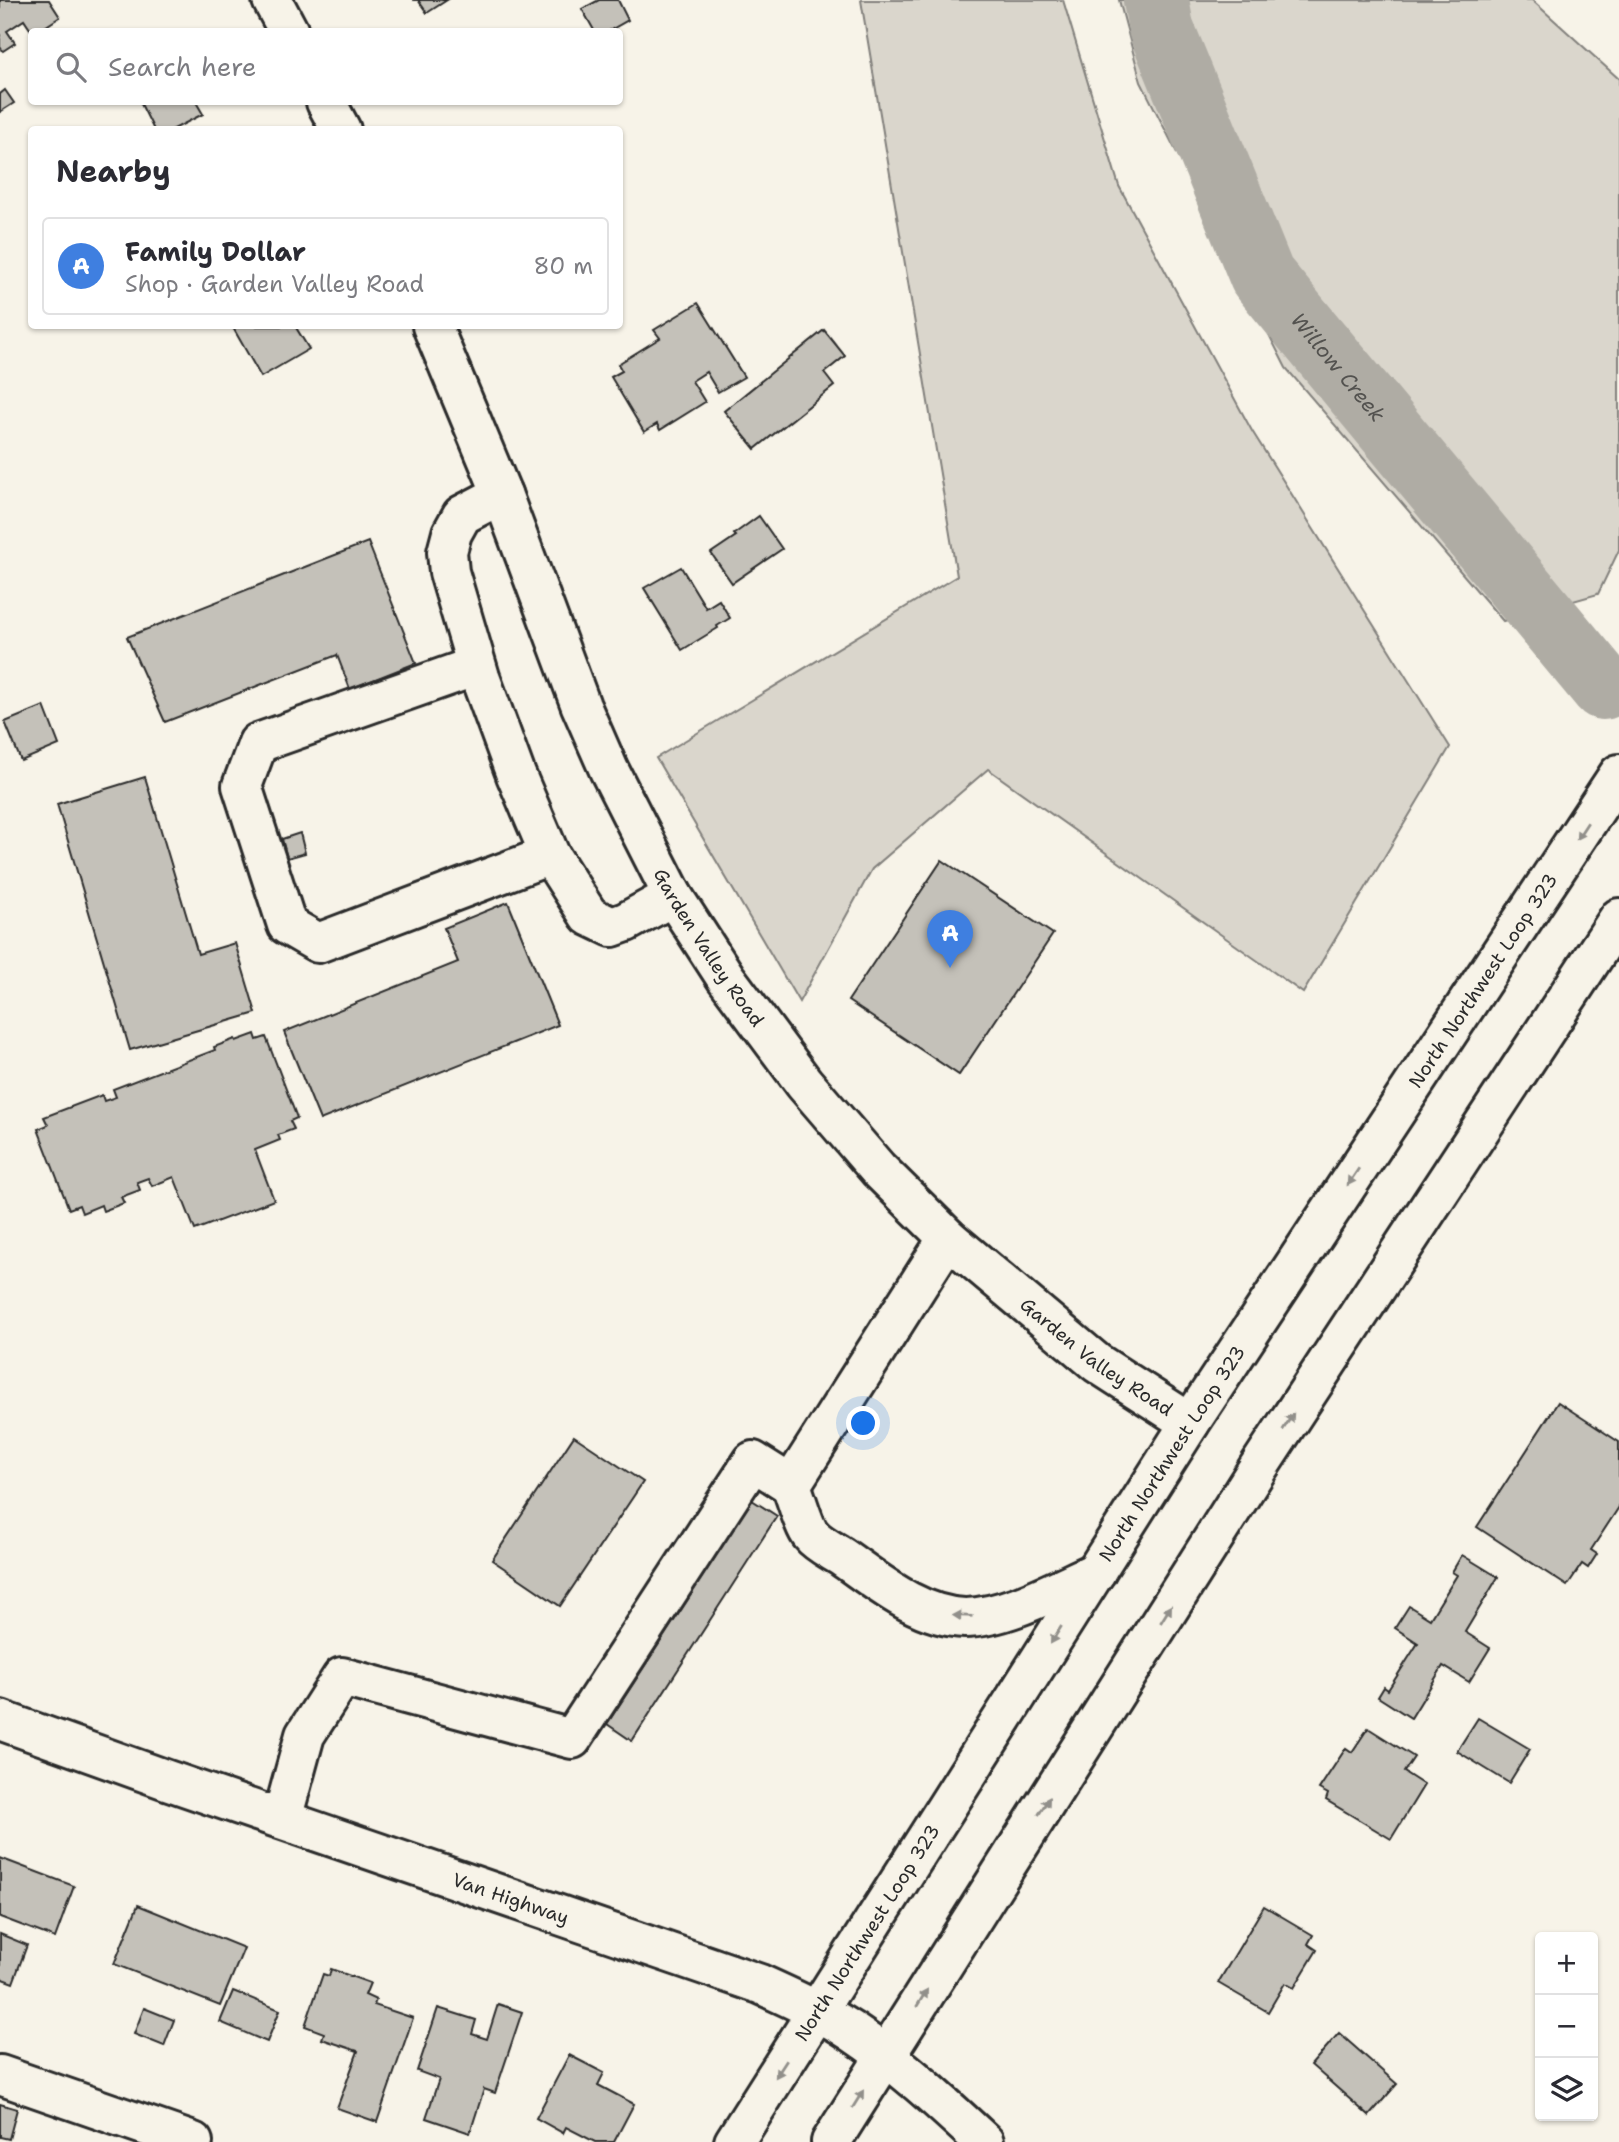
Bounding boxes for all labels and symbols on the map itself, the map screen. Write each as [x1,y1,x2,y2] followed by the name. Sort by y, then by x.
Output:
[1284,307,1391,428] water label: Willow Creek
[1575,822,1589,840] one-way arrow
[648,864,770,1031] street label: Garden Valley Road
[1403,868,1563,1093] street label: North Northwest Loop 323
[927,910,973,968] pin: A
[1346,1168,1360,1186] one-way arrow
[1015,1291,1178,1421] street label: Garden Valley Road
[1093,1340,1250,1566] street label: North Northwest Loop 323
[846,1406,880,1440] your location
[1281,1413,1294,1432] one-way arrow
[1159,1604,1172,1624] one-way arrow
[952,1610,974,1622] one-way arrow
[1050,1626,1063,1645] one-way arrow
[1037,1796,1050,1816] one-way arrow
[789,1819,945,2046] street label: North Northwest Loop 323
[449,1867,572,1930] street label: Van Highway
[916,1989,929,2008] one-way arrow
[775,2059,788,2078] one-way arrow
[852,2089,865,2109] one-way arrow

